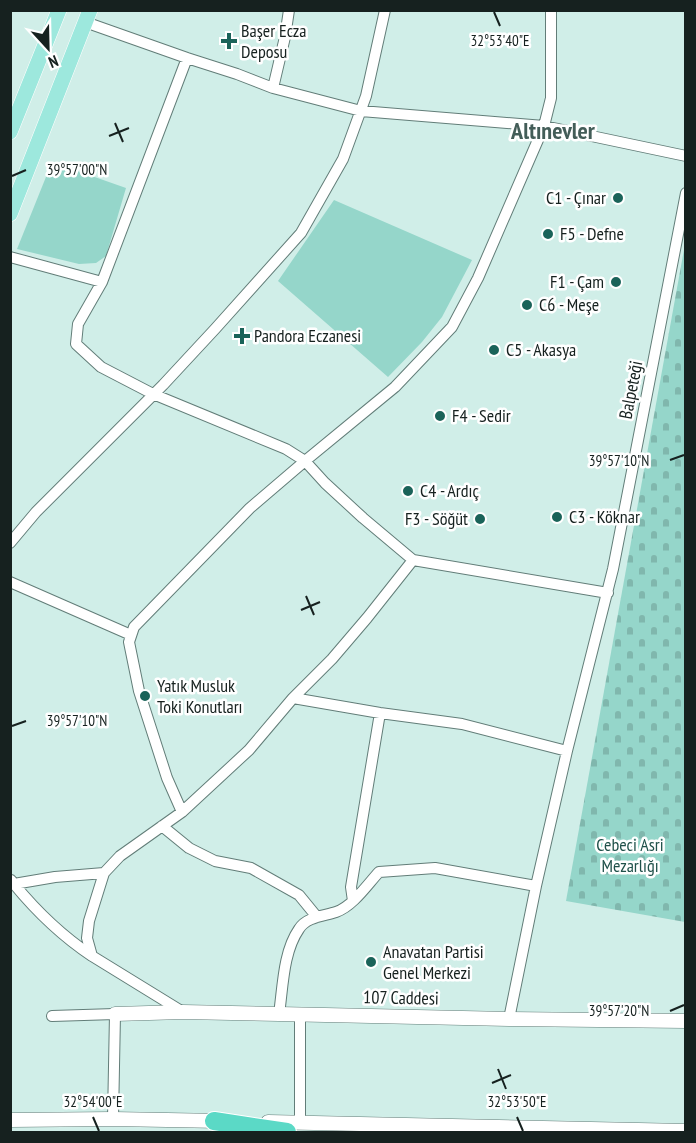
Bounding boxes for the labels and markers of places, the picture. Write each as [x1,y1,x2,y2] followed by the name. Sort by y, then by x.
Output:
[241,19,307,63] place label: Başer Ecza Deposu
[222,34,236,48] marker: Başer Ecza Deposu
[546,186,606,209] place label: C1 - Çınar
[611,191,625,205] marker: C1 - Çınar
[560,222,624,245] place label: F5 - Defne
[541,227,555,241] marker: F5 - Defne
[550,270,604,293] place label: F1 - Çam
[609,275,623,289] marker: F1 - Çam
[539,293,599,316] place label: C6 - Meşe
[520,298,534,312] marker: C6 - Meşe
[254,324,361,347] place label: Pandora Eczanesi
[235,329,249,343] marker: Pandora Eczanesi
[506,338,576,361] place label: C5 - Akasya
[487,343,501,357] marker: C5 - Akasya
[452,404,511,427] place label: F4 - Sedir
[433,409,447,423] marker: F4 - Sedir
[420,479,480,502] place label: C4 - Ardıç
[401,484,415,498] marker: C4 - Ardıç
[569,505,640,528] place label: C3 - Köknar
[405,507,468,530] place label: F3 - Söğüt
[550,510,564,524] marker: C3 - Köknar
[473,512,487,526] marker: F3 - Söğüt
[157,674,243,718] place label: Yatık Musluk Toki Konutları
[138,689,152,703] marker: Yatık Musluk Toki Konutları
[383,940,484,984] place label: Anavatan Partisi Genel Merkezi
[364,955,378,969] marker: Anavatan Partisi Genel Merkezi

